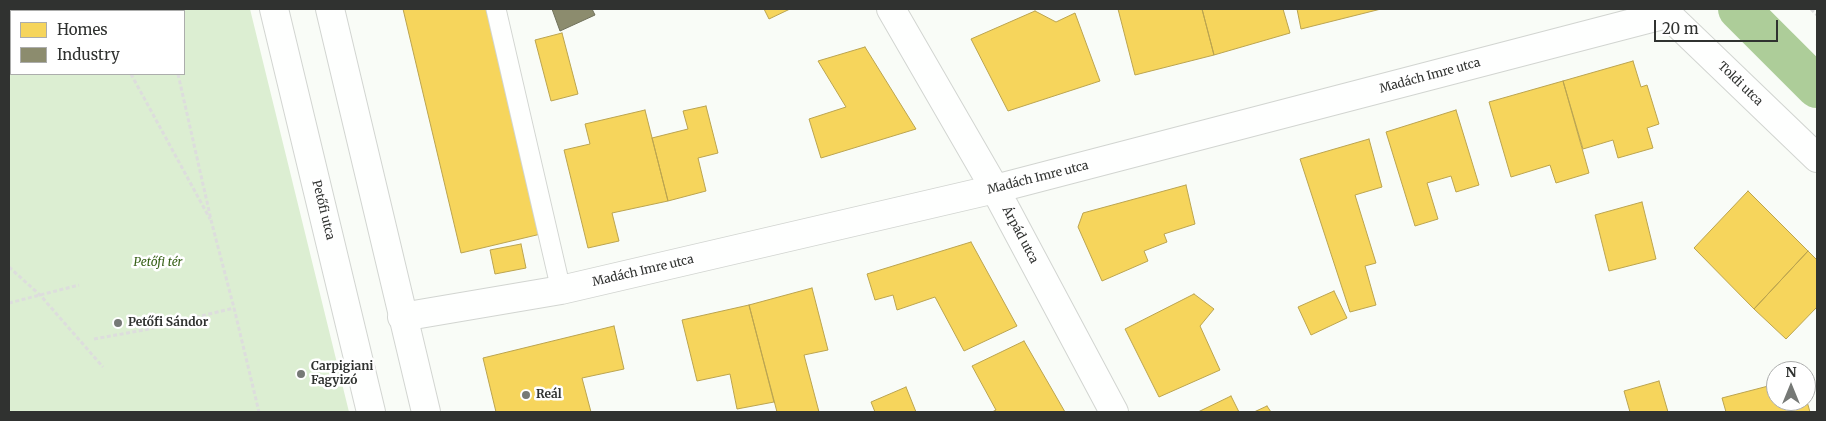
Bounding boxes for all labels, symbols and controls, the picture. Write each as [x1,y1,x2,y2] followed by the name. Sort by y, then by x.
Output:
[10,10,185,75] legend
[1656,10,1780,42] scale bar
[1662,19,1699,38] text: 20 m
[57,20,108,39] text: Homes
[57,45,120,64] text: Industry
[1378,56,1482,96] street label: Madách Imre utca
[1715,59,1765,109] street label: Toldi utca
[986,158,1090,198] street label: Madách Imre utca
[309,179,337,241] street label: Petőfi utca
[999,204,1041,266] street label: Árpád utca
[591,252,695,290] street label: Madách Imre utca
[134,256,182,270] park label: Petőfi tér
[128,316,208,330] place label: Petőfi Sándor
[112,317,124,329] marker: Petőfi Sándor
[311,360,373,388] place label: Carpigiani Fagyizó
[1766,361,1816,411] north arrow
[1785,363,1797,381] text: N
[295,368,307,380] marker: Carpigiani Fagyizó
[536,388,562,402] place label: Reál
[520,389,532,401] marker: Reál

